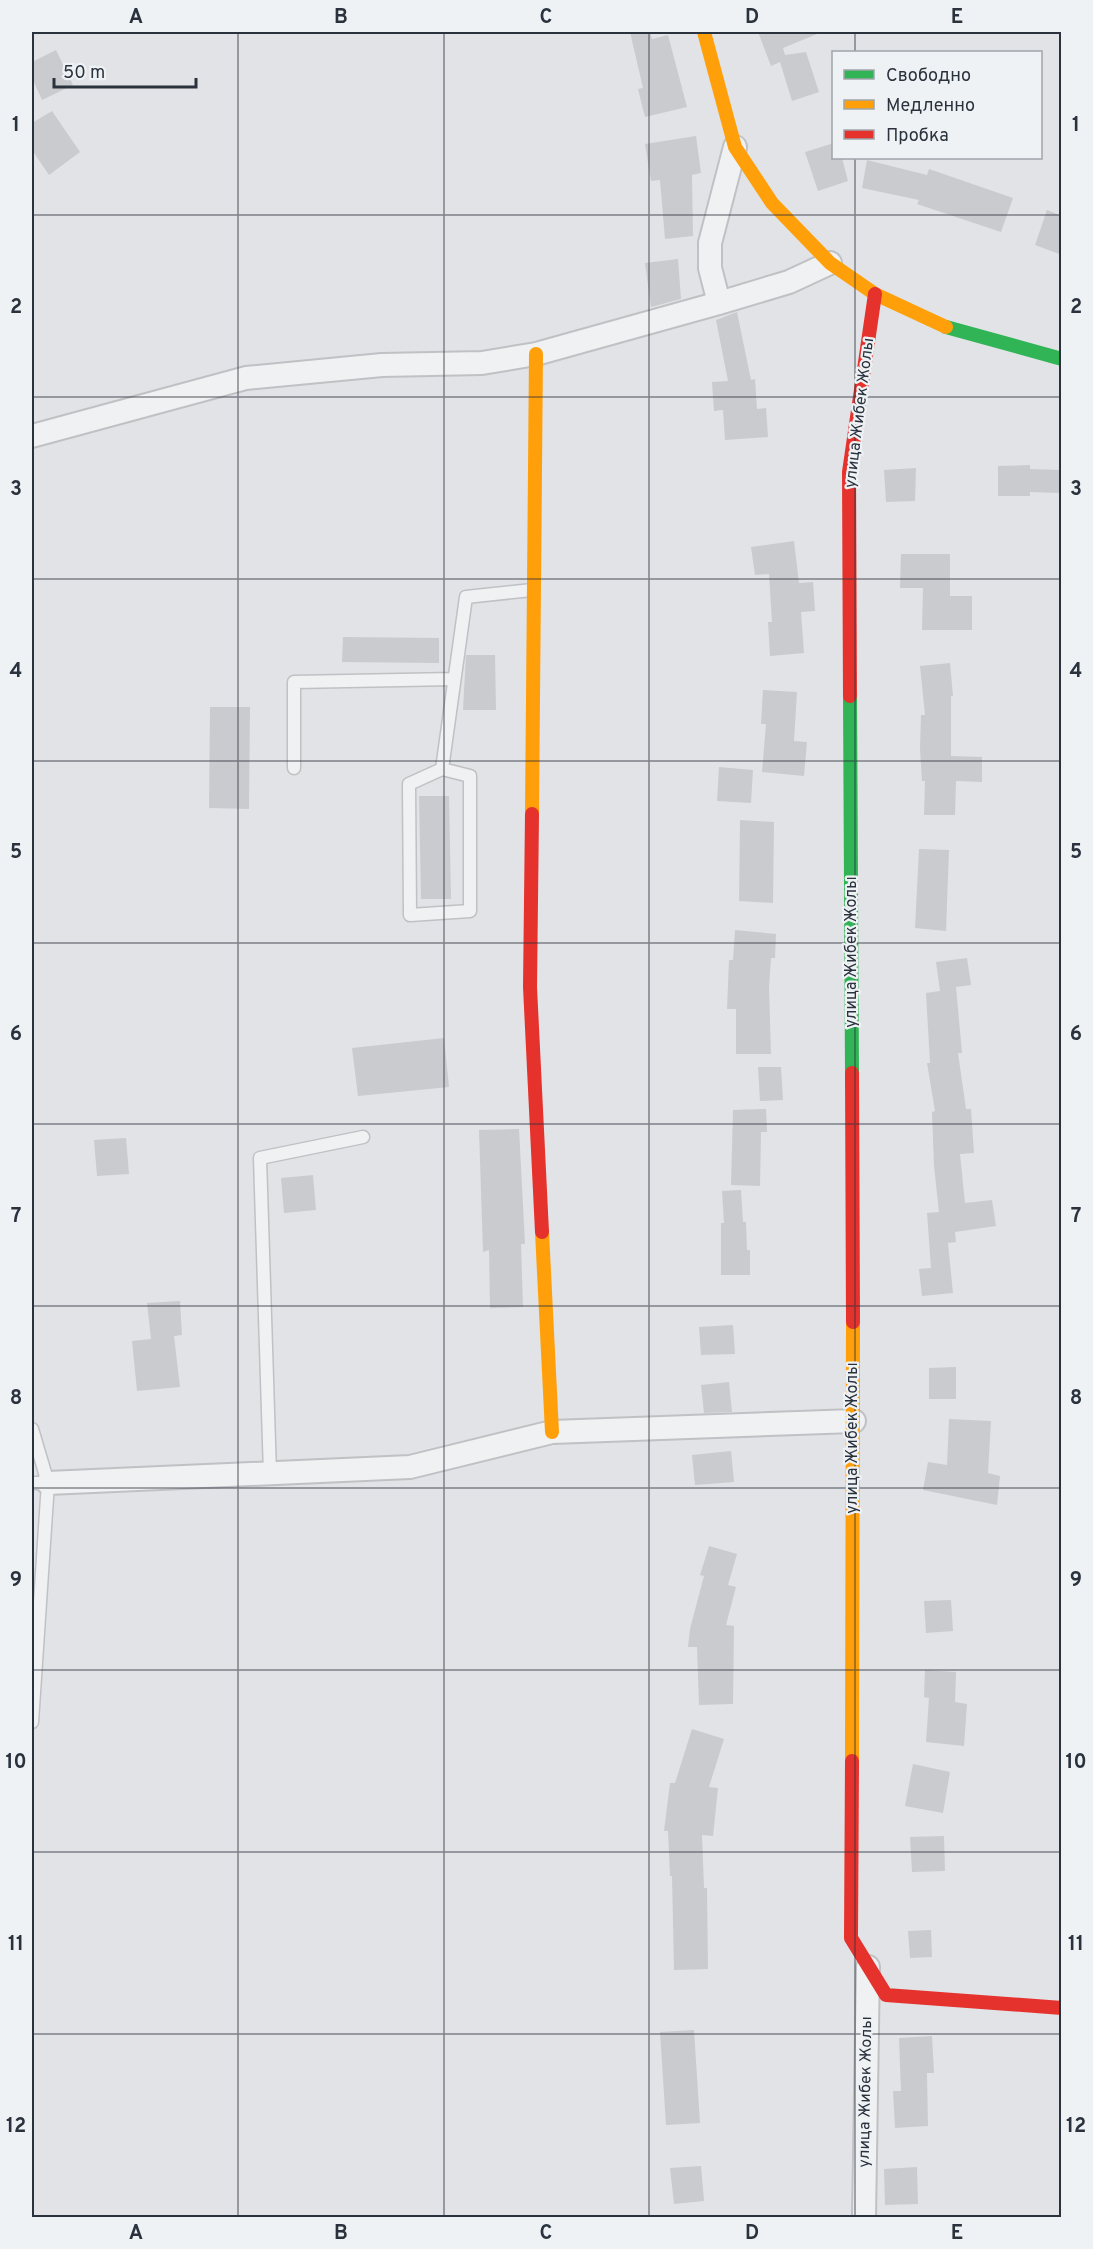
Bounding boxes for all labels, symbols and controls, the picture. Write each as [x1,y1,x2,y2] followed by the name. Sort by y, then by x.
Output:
[129,5,143,31] text: A
[334,5,348,31] text: B
[540,5,552,31] text: C
[745,5,759,31] text: D
[951,5,963,31] text: E
[54,51,196,89] scale bar
[832,51,1042,159] legend
[63,62,105,85] text: 50 m
[886,65,971,88] text: Свободно
[886,95,975,118] text: Медленно
[12,113,20,139] text: 1
[1072,113,1080,139] text: 1
[886,125,949,148] text: Пробка
[10,295,22,321] text: 2
[1070,295,1082,321] text: 2
[841,337,879,489] street label: улица Жибек Жолы
[10,477,22,503] text: 3
[1070,477,1082,503] text: 3
[10,659,22,685] text: 4
[1070,659,1082,685] text: 4
[10,840,22,866] text: 5
[1070,840,1082,866] text: 5
[842,876,862,1028] street label: улица Жибек Жолы
[10,1022,22,1048] text: 6
[1070,1022,1082,1048] text: 6
[11,1204,21,1230] text: 7
[1071,1204,1081,1230] text: 7
[843,1362,863,1514] street label: улица Жибек Жолы
[10,1386,22,1412] text: 8
[1070,1386,1082,1412] text: 8
[10,1568,22,1594] text: 9
[1070,1568,1082,1594] text: 9
[5,1750,27,1776] text: 10
[1065,1750,1087,1776] text: 10
[8,1932,24,1958] text: 11
[1068,1932,1084,1958] text: 11
[855,2016,877,2168] street label: улица Жибек Жолы
[6,2114,26,2140] text: 12
[1066,2114,1086,2140] text: 12
[129,2221,143,2247] text: A
[334,2221,348,2247] text: B
[540,2221,552,2247] text: C
[745,2221,759,2247] text: D
[951,2221,963,2247] text: E

